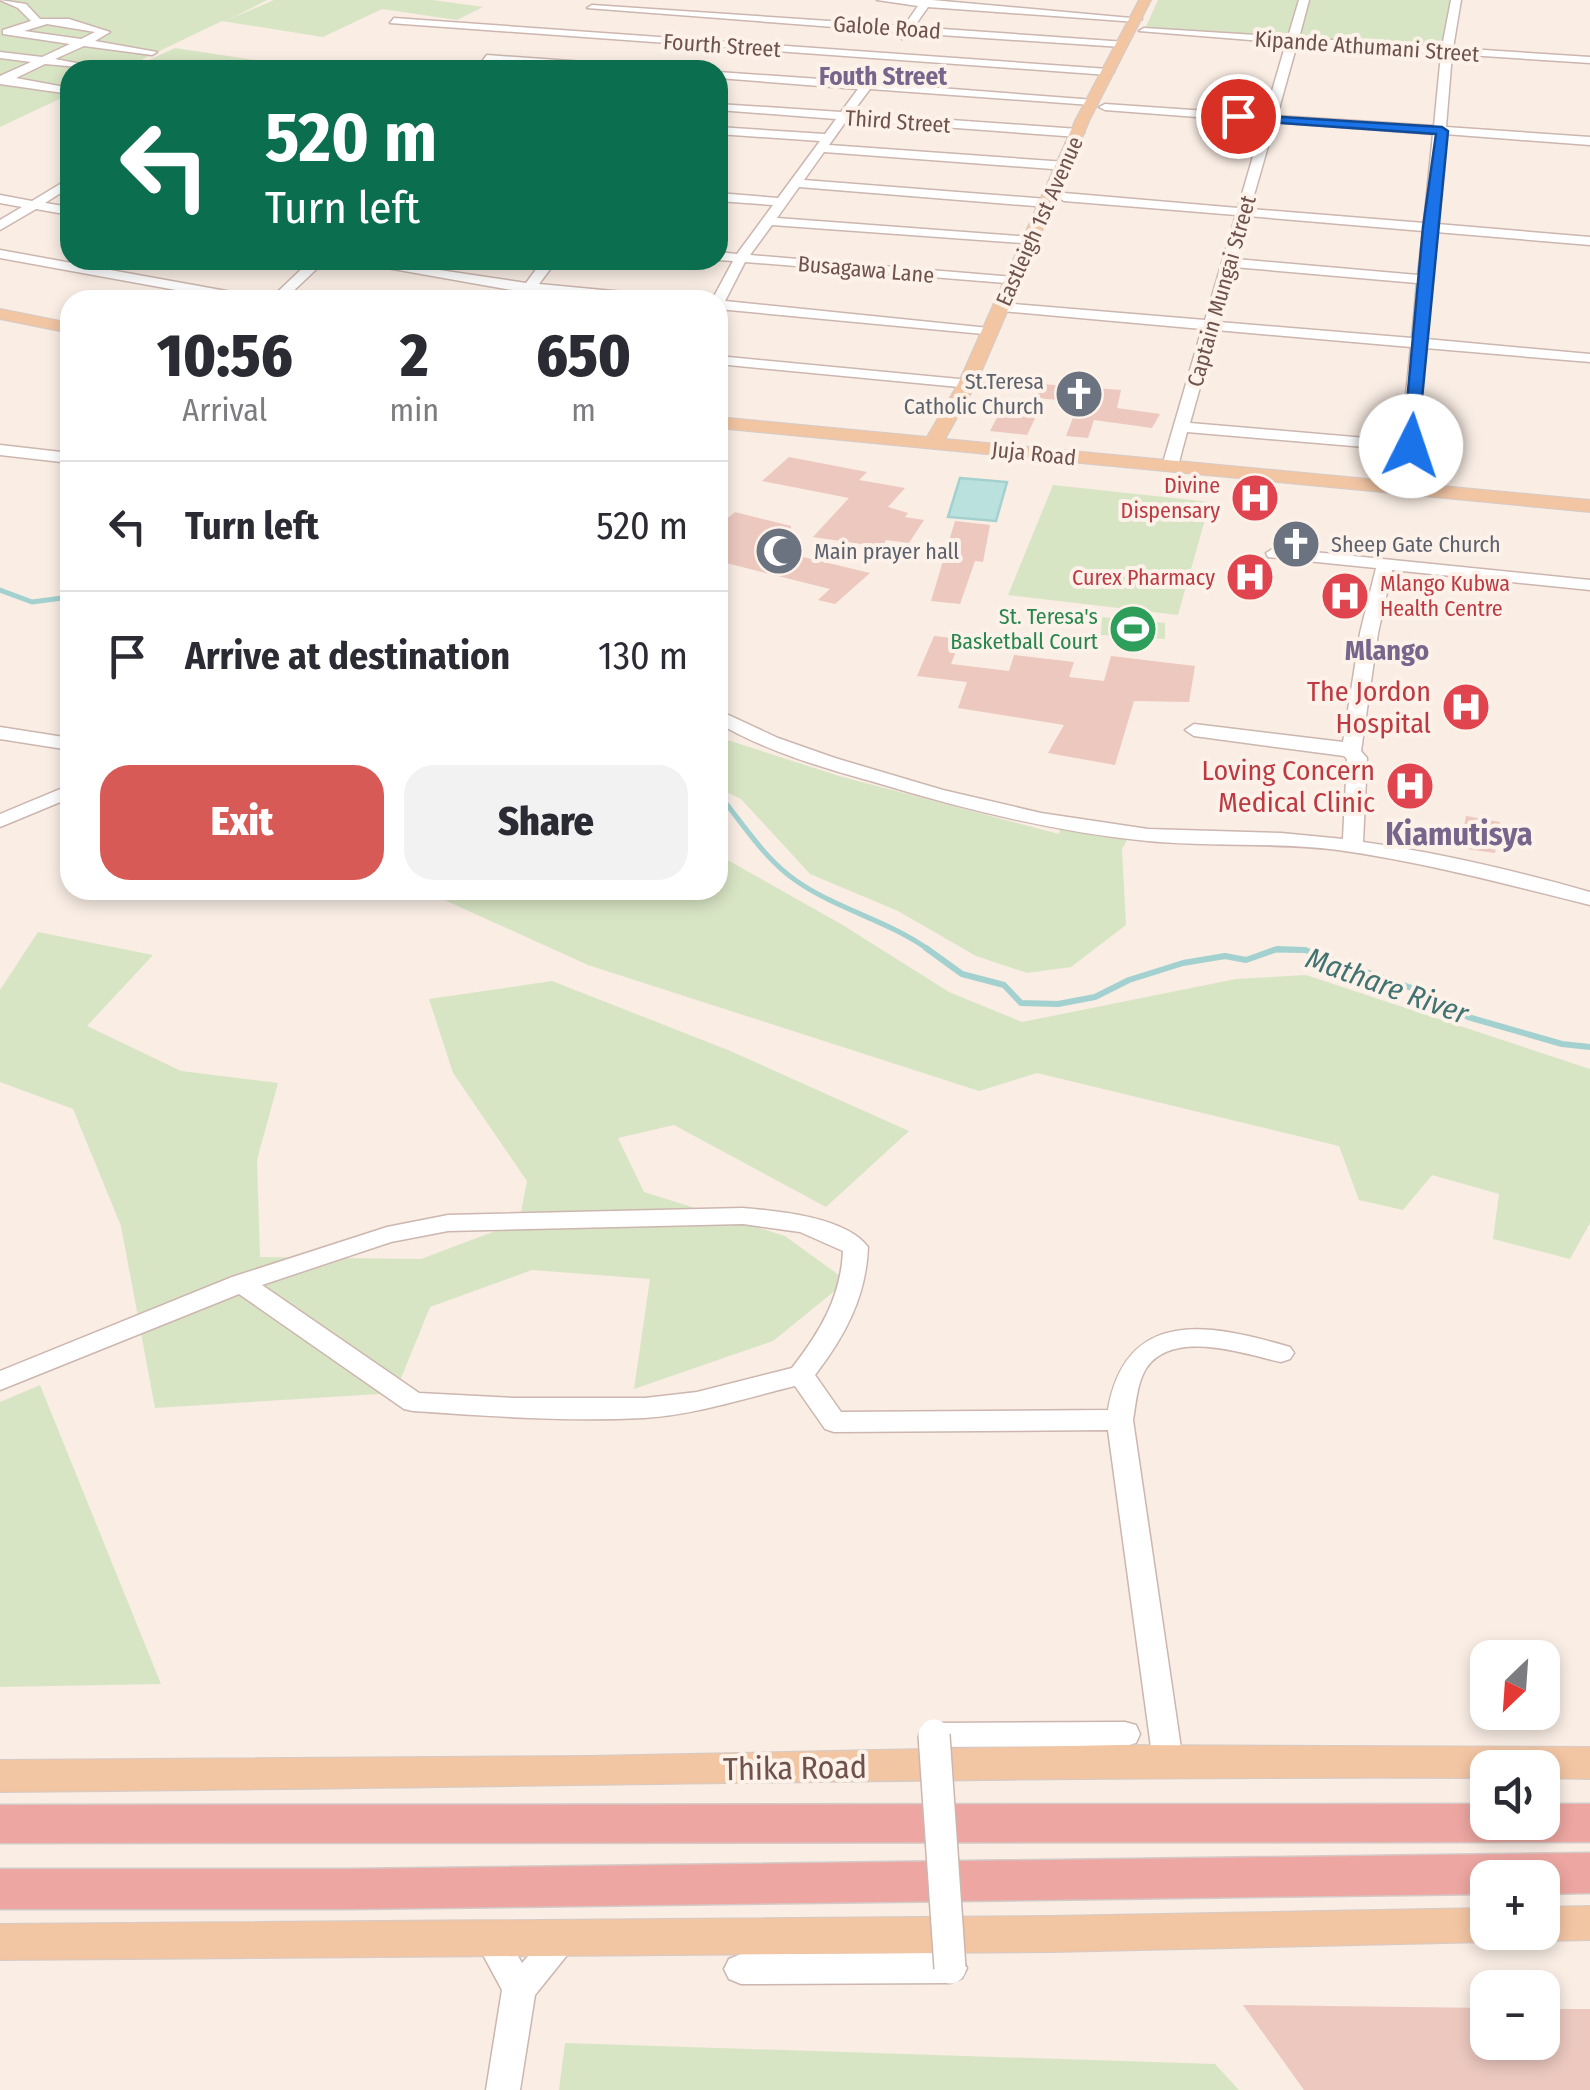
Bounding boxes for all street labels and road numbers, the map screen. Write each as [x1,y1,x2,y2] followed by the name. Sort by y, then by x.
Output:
[832,10,942,45] street label: Galole Road
[1254,25,1481,68] street label: Kipande Athumani Street
[662,28,782,63] street label: Fourth Street
[844,104,952,139] street label: Third Street
[990,132,1089,310] street label: Eastleigh 1st Avenue
[1181,192,1262,390] street label: Captain Mungai Street
[797,250,935,289] street label: Busagawa Lane
[990,436,1077,471] street label: Juja Road
[723,1748,867,1788] street label: Thika Road

